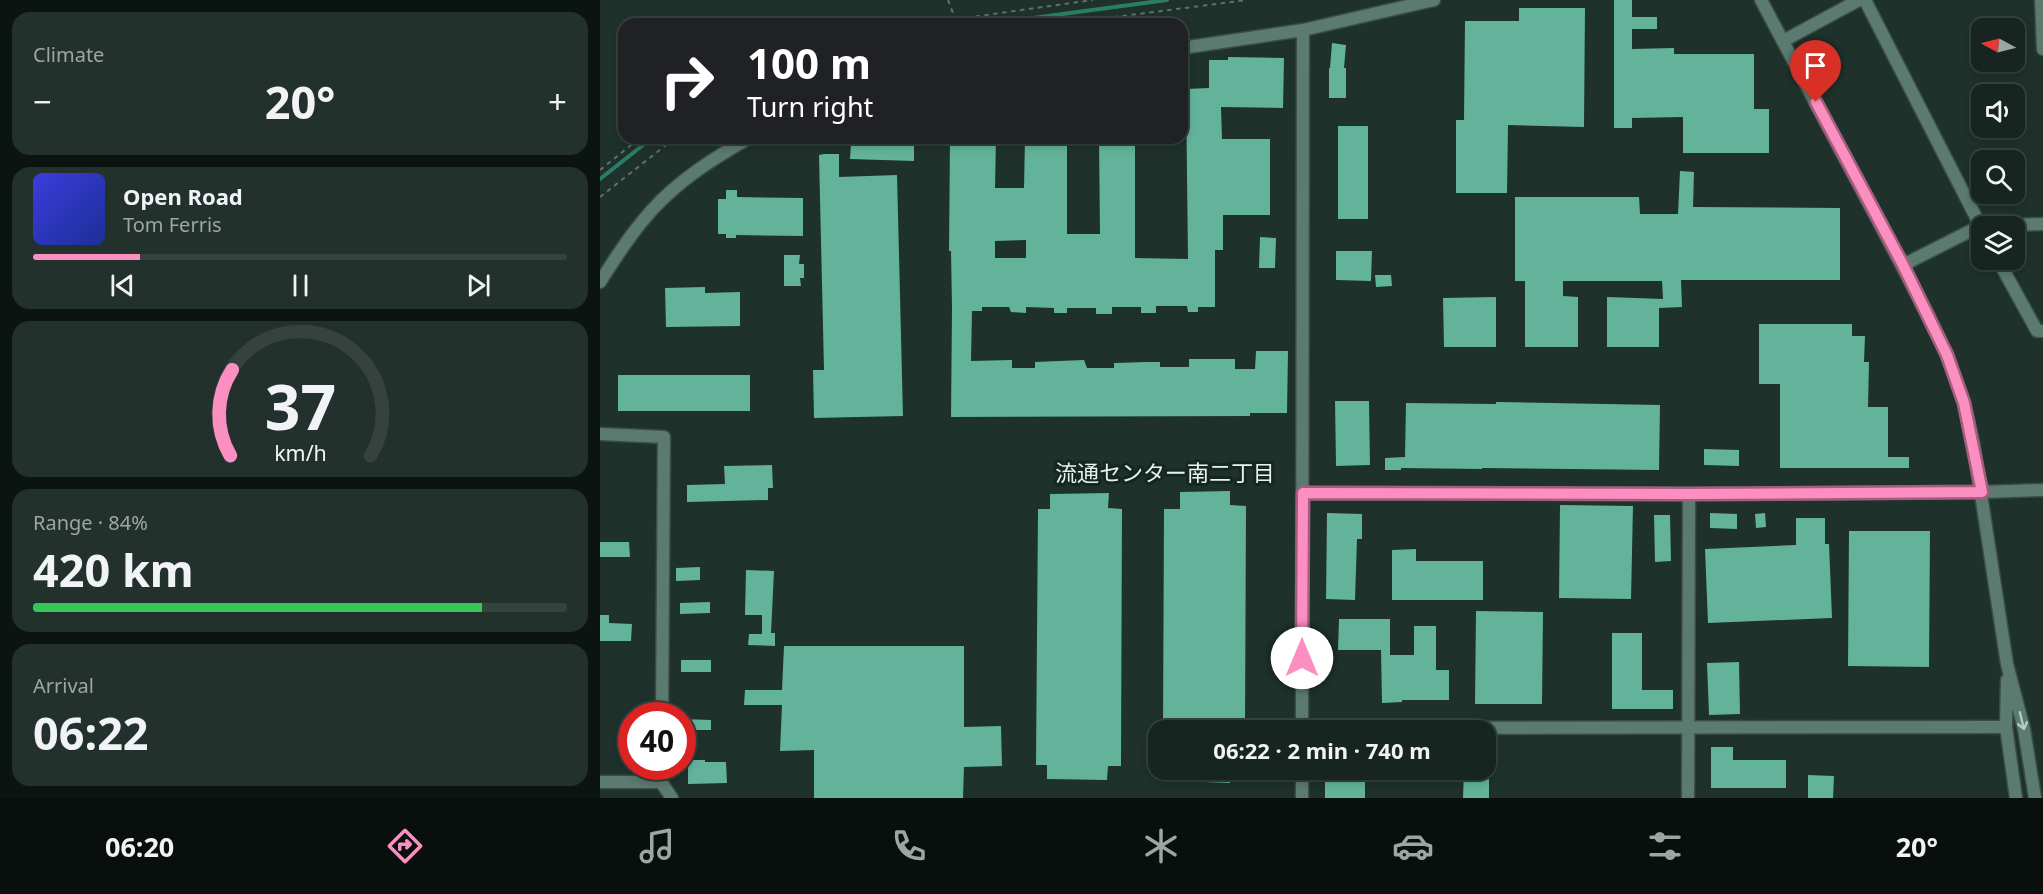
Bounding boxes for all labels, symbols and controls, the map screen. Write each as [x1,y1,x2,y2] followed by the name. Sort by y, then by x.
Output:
[1971,18,2025,72] north arrow
[1971,18,2025,270] map controls
[747,34,871,91] text: 100 m
[1790,40,1841,102] pin
[33,41,104,68] text: Climate
[648,42,726,120] icon: right
[1799,49,1832,82] icon: arrive
[265,71,335,132] text: 20°
[33,79,52,124] text: −
[548,79,567,124] text: +
[1971,84,2025,138] button: sound
[747,88,873,125] text: Turn right
[1971,150,2025,204] button: search
[123,181,243,211] text: Open Road
[123,211,222,238] text: Tom Ferris
[1971,216,2025,270] button: layers
[106,269,139,302] icon: previous
[284,269,317,302] icon: pause
[462,269,495,302] icon: next
[264,363,336,448] text: 37
[274,438,326,467] text: km/h
[1055,457,1275,487] district label: 流通センター南二丁目
[33,509,148,536] text: Range · 84%
[33,539,194,600] text: 420 km
[1270,626,1334,690] position arrow
[33,672,94,699] text: Arrival
[33,702,149,763] text: 06:22
[618,702,696,780] speed limit sign: 40
[2016,711,2028,730] one-way arrow
[1213,735,1431,765] text: 06:22 · 2 min · 740 m
[384,825,426,867] icon: directions
[636,825,678,867] icon: music
[888,825,930,867] icon: phone
[1140,825,1182,867] icon: climate
[1392,825,1434,867] icon: car
[1644,825,1686,867] icon: filters
[105,828,174,865] text: 06:20
[1896,828,1938,865] text: 20°

